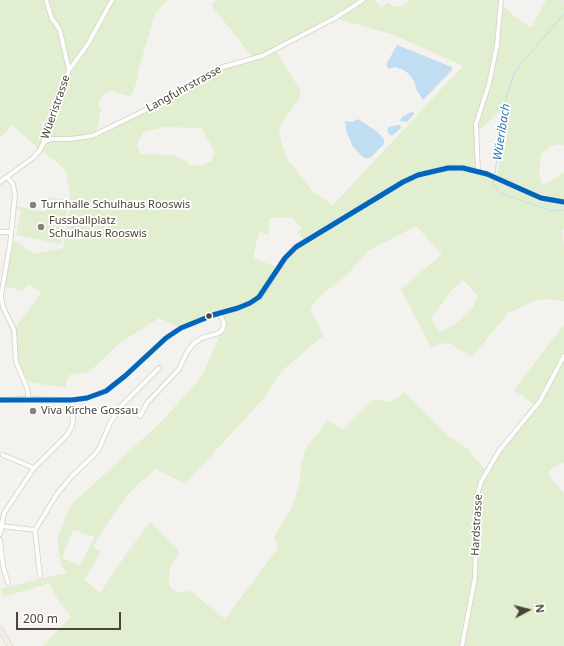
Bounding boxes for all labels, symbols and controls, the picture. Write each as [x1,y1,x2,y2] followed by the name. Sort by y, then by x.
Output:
[144,63,224,115] street label: Langfuhrstrasse
[39,73,73,141] street label: Wüeristrasse
[490,103,514,161] water label: Wüeribach
[41,198,190,212] place label: Turnhalle Schulhaus Rooswis
[28,200,38,210] marker: Turnhalle Schulhaus Rooswis
[49,214,147,240] place label: Fussballplatz Schulhaus Rooswis
[36,222,46,232] marker: Fussballplatz Schulhaus Rooswis
[204,311,214,321] unlabelled marker
[41,404,138,418] place label: Viva Kirche Gossau
[28,406,38,416] marker: Viva Kirche Gossau
[469,494,485,556] street label: Hardstrasse
[508,590,548,630] north arrow
[532,603,548,614] text: N
[18,604,123,630] scale bar
[23,610,58,627] text: 200 m

